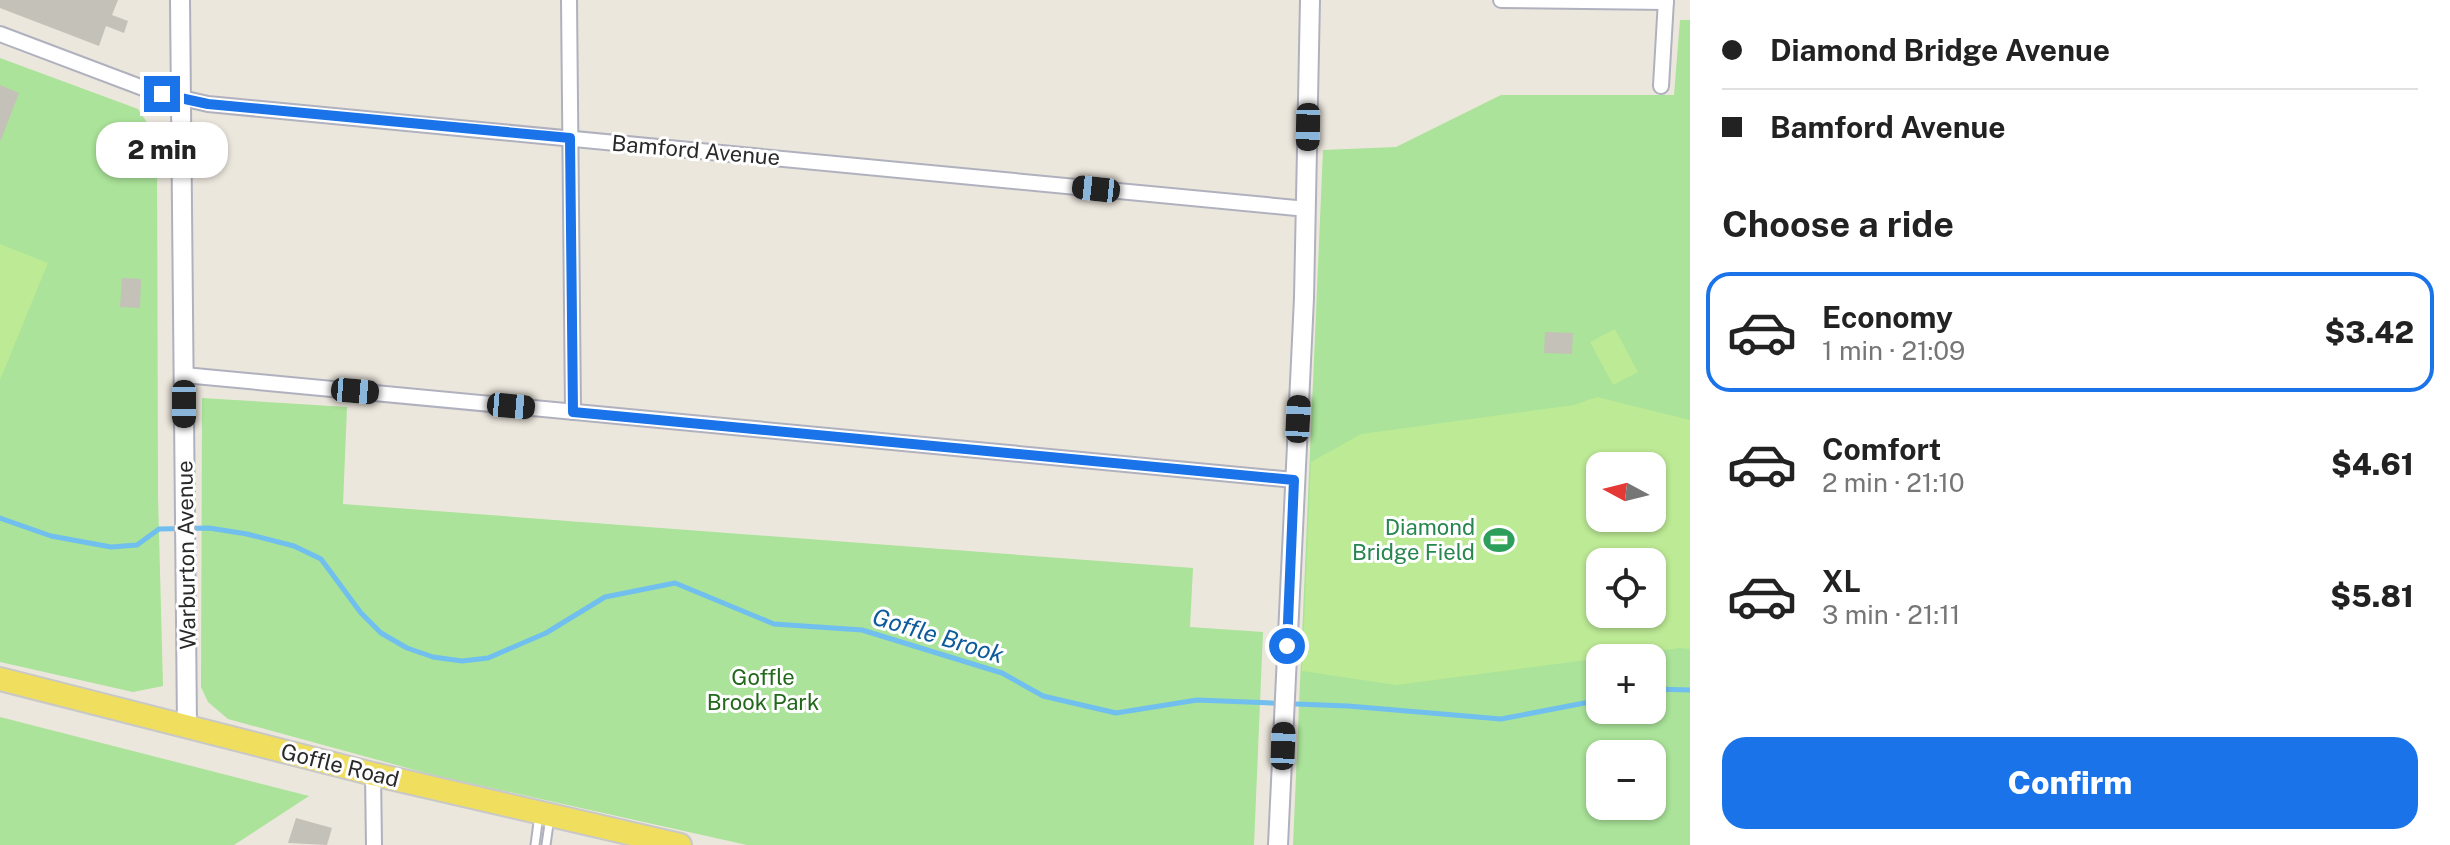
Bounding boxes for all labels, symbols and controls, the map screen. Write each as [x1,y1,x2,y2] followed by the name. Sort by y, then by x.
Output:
[1770,32,2110,68] text: Diamond Bridge Avenue
[144,76,180,112] route end
[1296,103,1320,151] car
[1770,109,2006,145] text: Bamford Avenue
[96,122,228,178] callout: 2 min
[611,130,781,170] street label: Bamford Avenue
[127,134,197,165] text: 2 min
[1071,175,1121,203] car
[1722,203,1954,245] text: Choose a ride
[1726,296,1798,368] icon: car
[1822,299,1953,335] text: Economy
[2325,314,2414,350] text: $3.42
[1822,335,1965,366] text: 1 min · 21:09
[330,377,380,405] car
[172,380,196,428] car
[486,392,536,420] car
[1285,394,1311,444] car
[1726,428,1798,500] icon: car
[1822,431,1941,467] text: Comfort
[2331,446,2414,482] text: $4.61
[1586,452,1666,532] north arrow
[1586,452,1666,820] map controls
[171,460,201,650] street label: Warburton Avenue
[1822,467,1965,498] text: 2 min · 21:10
[1352,514,1475,565] place label: Diamond Bridge Field
[1482,523,1516,557] sports icon: Diamond Bridge Field
[1586,548,1666,628] button: locate
[1726,560,1798,632] icon: car
[1822,563,1861,599] text: XL
[2330,578,2414,614] text: $5.81
[1822,599,1960,630] text: 3 min · 21:11
[869,602,1007,668] water label: Goffle Brook
[1269,628,1305,664] route start
[1586,644,1666,724] button: +
[707,664,819,715] park label: Goffle Brook Park
[1270,722,1296,770] car
[1722,737,2418,829] button: Confirm
[278,738,402,792] street label: Goffle Road
[1586,740,1666,820] button: −

